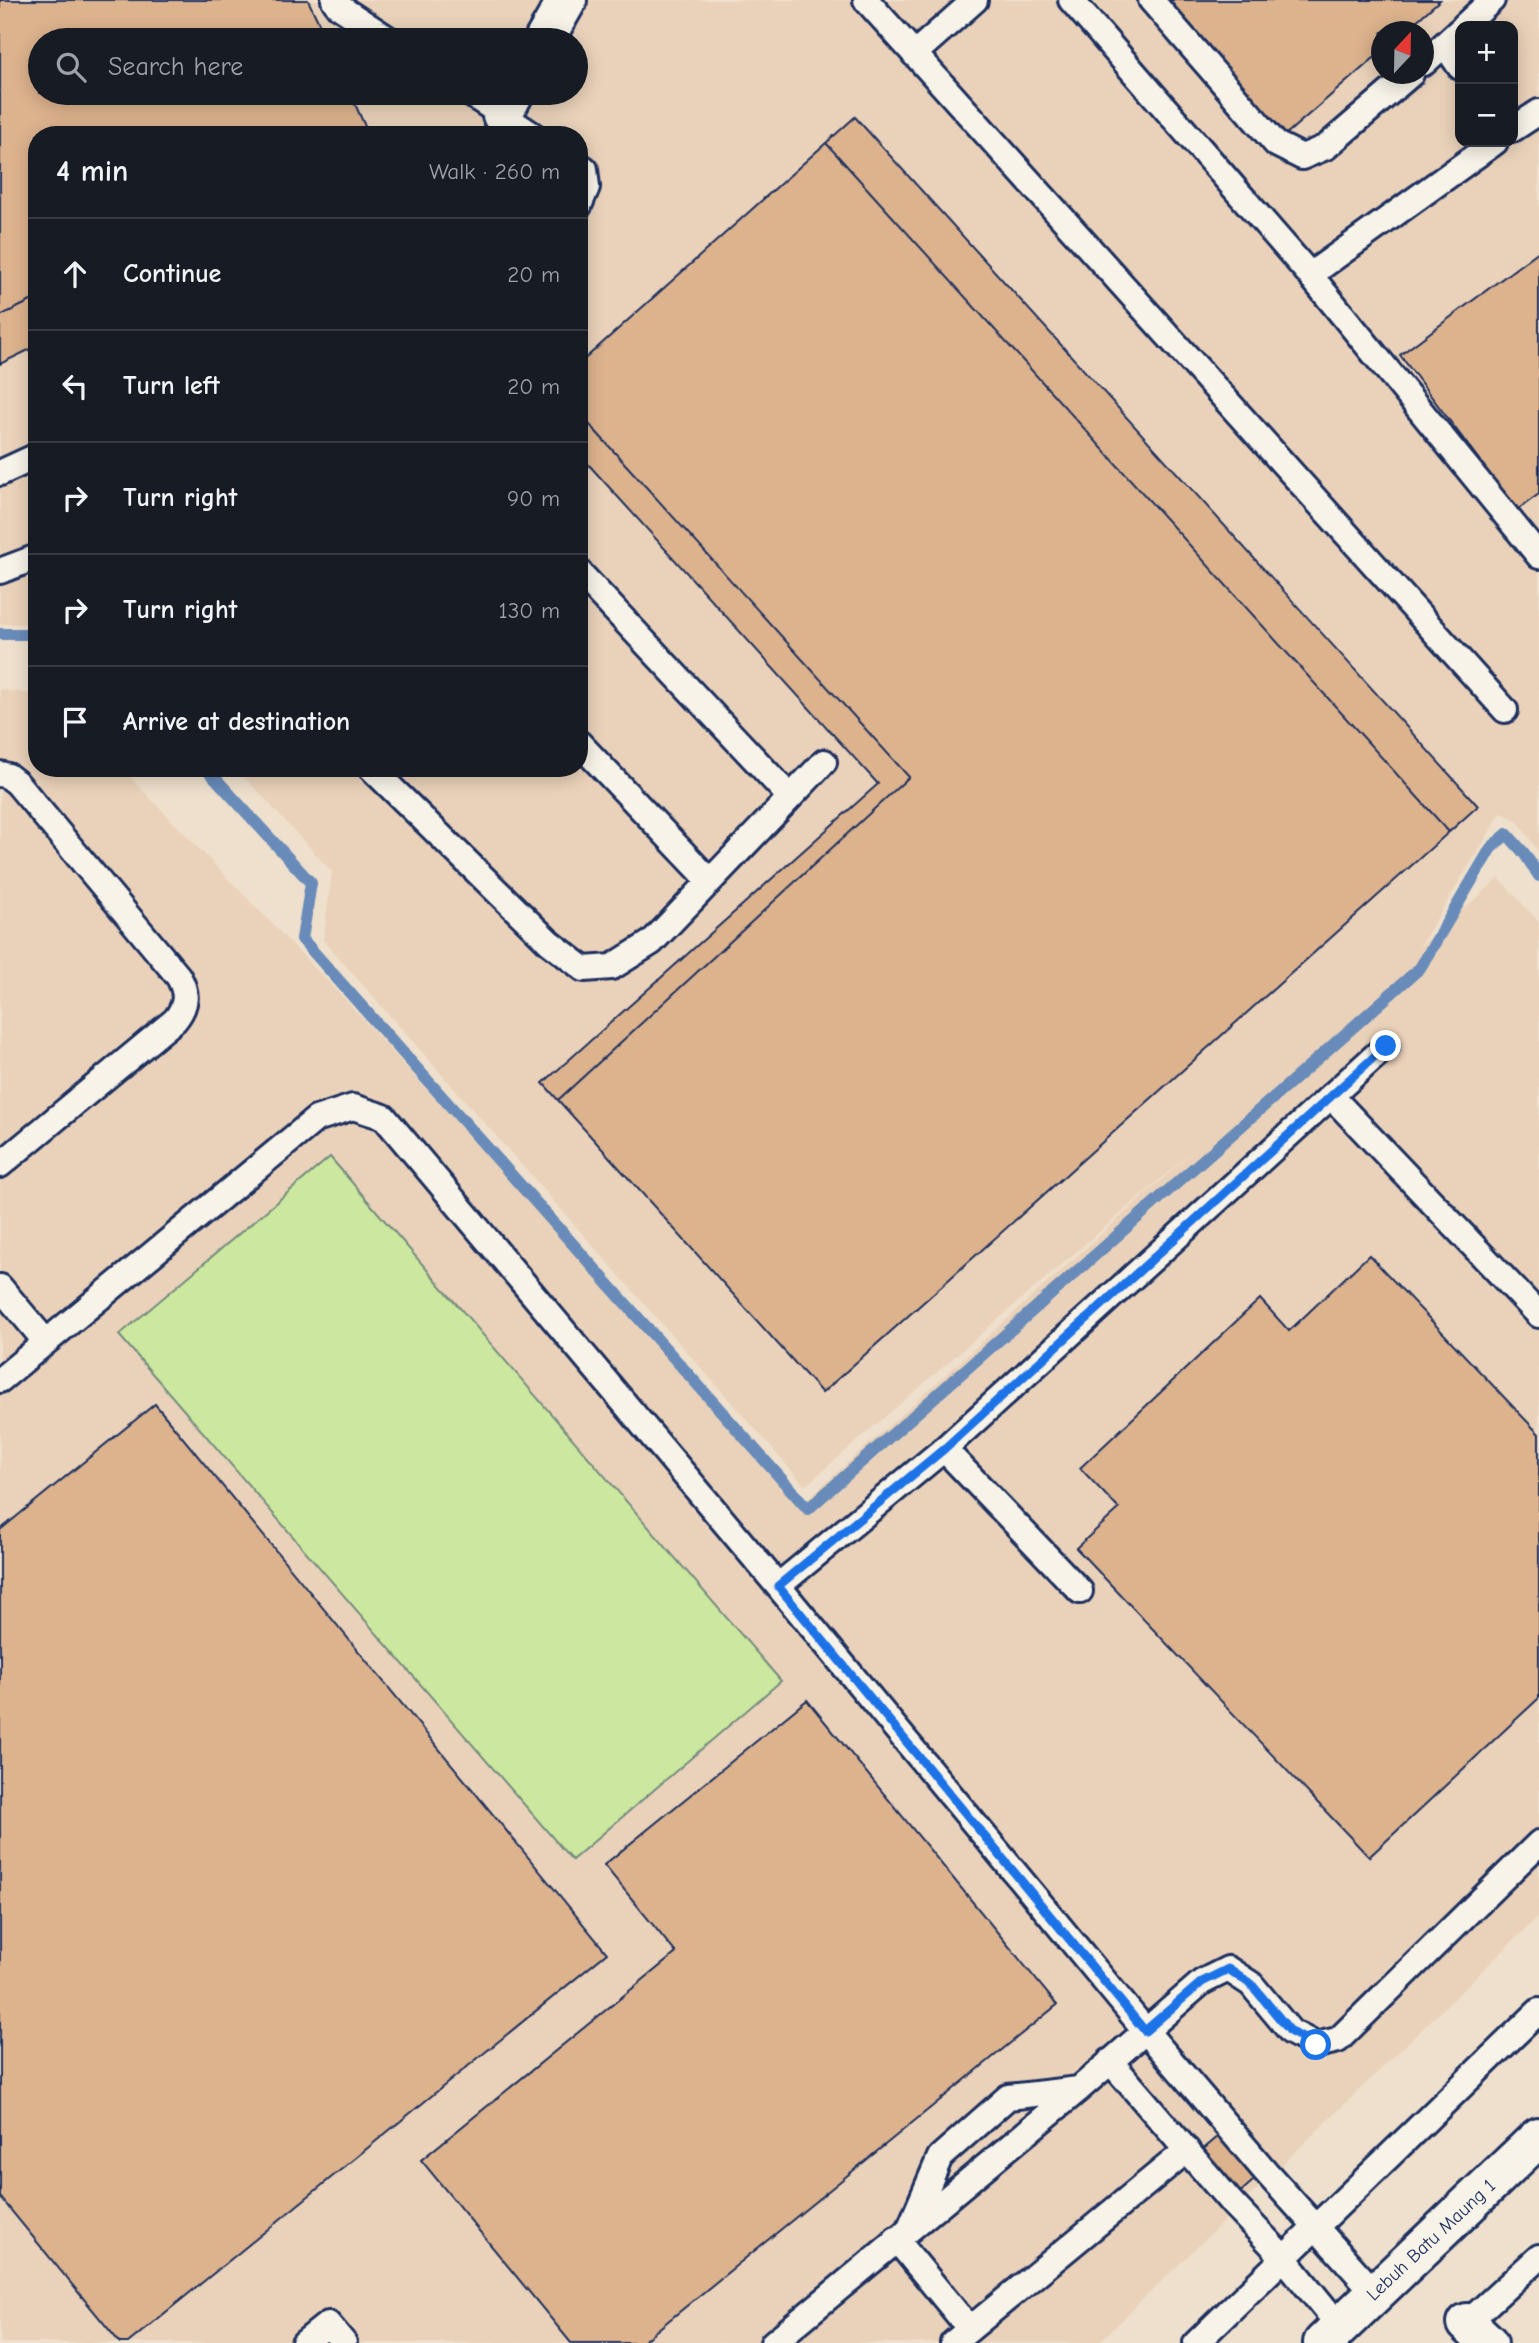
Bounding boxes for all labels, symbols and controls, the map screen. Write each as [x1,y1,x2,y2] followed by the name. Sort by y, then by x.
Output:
[1371,21,1434,84] north arrow
[1455,21,1518,147] map controls
[1455,21,1518,84] button: +
[28,28,588,105] search box
[52,48,90,86] icon: search
[108,52,243,82] text: Search here
[1455,84,1518,147] button: −
[56,154,128,189] text: 4 min
[429,158,560,185] text: Walk · 260 m
[56,255,94,293] icon: ahead
[123,259,221,289] text: Continue
[507,261,560,288] text: 20 m
[56,367,94,405] icon: left
[123,371,220,401] text: Turn left
[507,373,560,400] text: 20 m
[56,479,94,517] icon: right
[123,483,237,513] text: Turn right
[507,485,560,512] text: 90 m
[56,591,94,629] icon: right
[123,595,237,625] text: Turn right
[499,597,560,624] text: 130 m
[56,703,94,741] icon: arrive
[123,707,350,737] text: Arrive at destination
[1370,1030,1401,1061] route end
[1300,2029,1331,2060] route start
[1362,2175,1500,2305] street label: Lebuh Batu Maung 1

